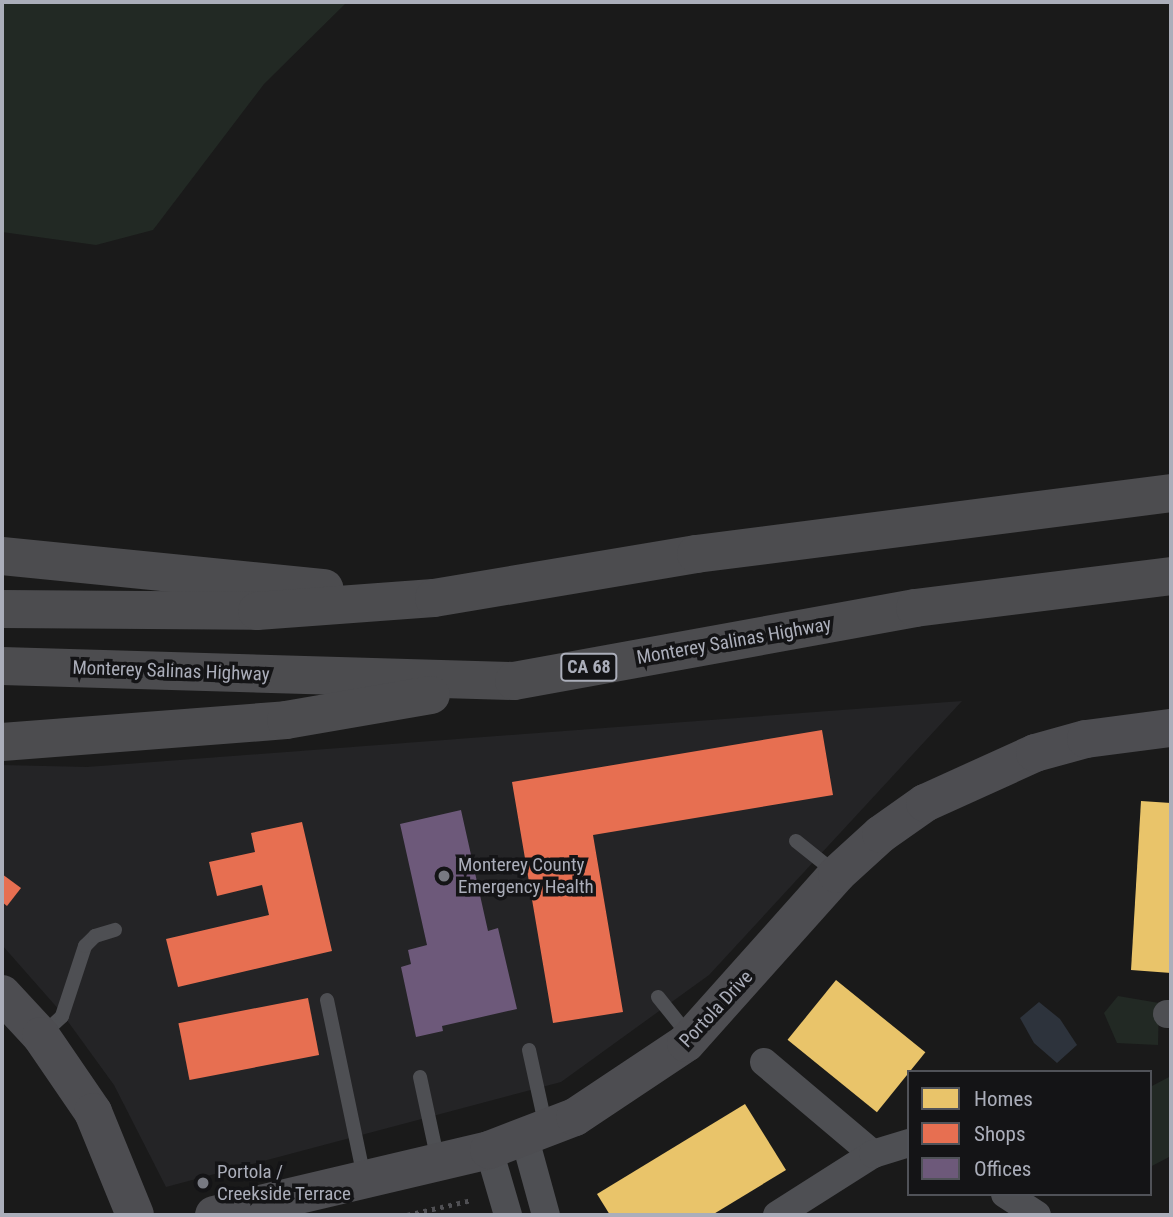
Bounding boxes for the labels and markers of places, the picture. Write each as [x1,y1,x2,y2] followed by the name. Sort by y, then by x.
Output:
[458,854,594,898] place label: Monterey County Emergency Health
[436,868,452,884] marker: Monterey County Emergency Health
[217,1161,351,1205] place label: Portola / Creekside Terrace
[195,1175,211,1191] marker: Portola / Creekside Terrace

